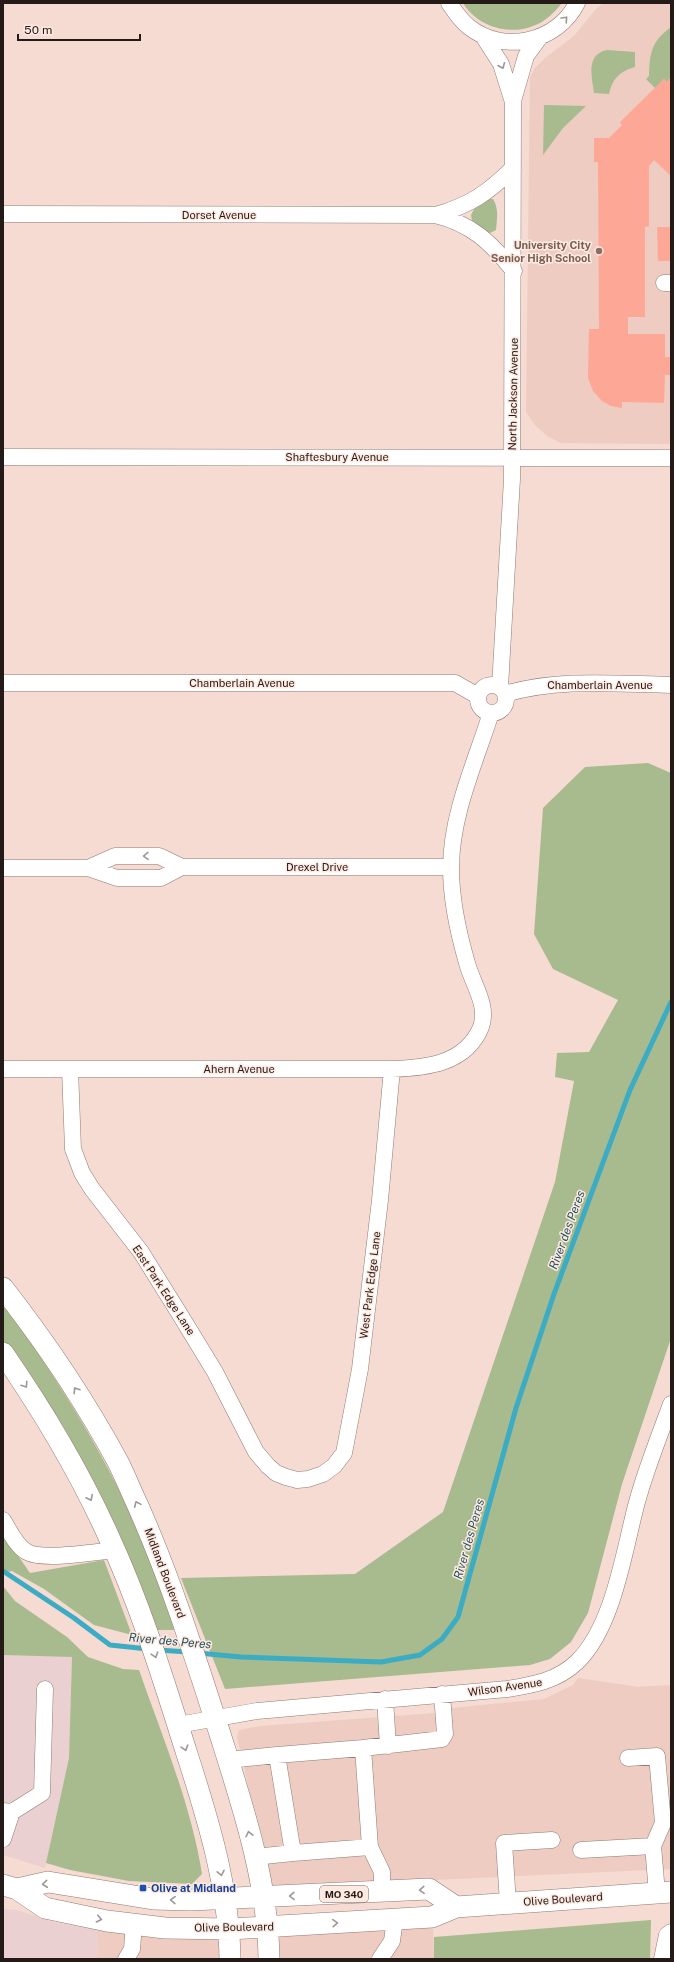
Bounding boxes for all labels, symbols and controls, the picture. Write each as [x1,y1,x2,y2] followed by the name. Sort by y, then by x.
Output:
[18,16,140,42] scale bar
[560,16,568,24] one-way arrow
[24,23,52,37] text: 50 m
[497,62,505,70] one-way arrow
[182,209,256,221] street label: Dorset Avenue
[491,239,592,264] place label: University City Senior High School
[594,246,604,256] marker: University City Senior High School
[506,338,520,450] street label: North Jackson Avenue
[285,451,389,463] street label: Shaftesbury Avenue
[189,677,295,689] street label: Chamberlain Avenue
[547,679,653,691] street label: Chamberlain Avenue
[143,852,149,860] one-way arrow
[286,861,348,873] street label: Drexel Drive
[203,1063,275,1075] street label: Ahern Avenue
[546,1189,588,1271] water label: River des Peres
[357,1231,383,1339] street label: West Park Edge Lane
[130,1243,198,1337] street label: East Park Edge Lane
[20,1381,28,1388] one-way arrow
[73,1387,81,1394] one-way arrow
[85,1493,93,1501] one-way arrow
[451,1497,487,1581] water label: River des Peres
[134,1501,142,1509] one-way arrow
[142,1526,188,1620] street label: Midland Boulevard
[128,1630,212,1652] water label: River des Peres
[150,1652,159,1659] one-way arrow
[467,1676,543,1698] street label: Wilson Avenue
[180,1744,189,1751] one-way arrow
[245,1831,254,1838] one-way arrow
[216,1870,224,1876] one-way arrow
[42,1879,48,1888] one-way arrow
[151,1882,236,1894] place label: Olive at Midland
[138,1883,148,1893] marker: Olive at Midland
[419,1885,425,1894] one-way arrow
[320,1886,368,1902] road number: MO 340
[523,1890,603,1908] street label: Olive Boulevard
[289,1892,295,1901] one-way arrow
[170,1895,176,1904] one-way arrow
[96,1915,102,1923] one-way arrow
[332,1919,338,1928] one-way arrow
[194,1920,274,1934] street label: Olive Boulevard

